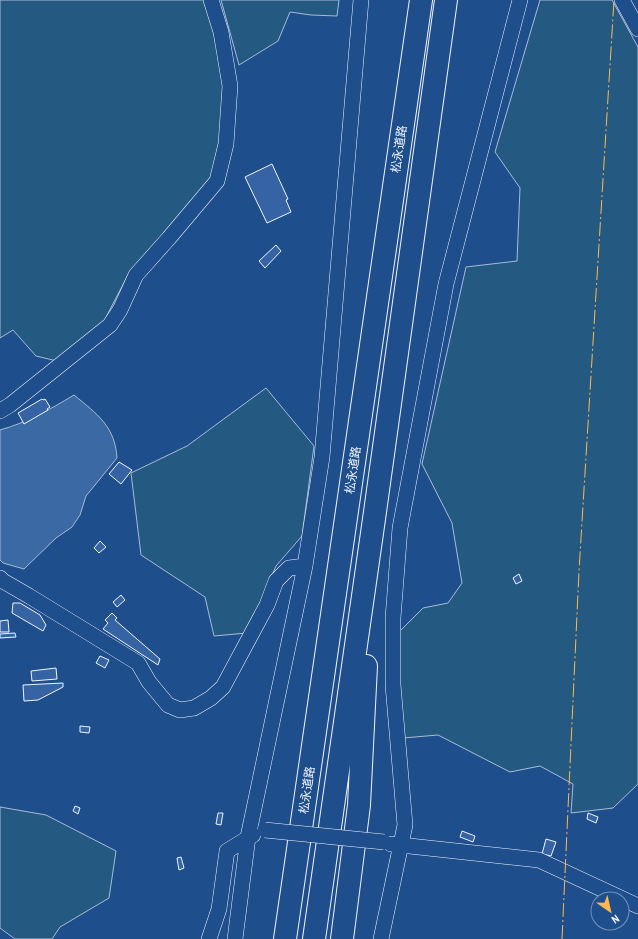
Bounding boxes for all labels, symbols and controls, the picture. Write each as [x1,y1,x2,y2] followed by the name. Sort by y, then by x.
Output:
[388,124,410,174] street label: 松永道路
[342,445,364,495] street label: 松永道路
[296,765,318,815] street label: 松永道路
[590,891,630,931] north arrow
[609,912,622,927] text: N

